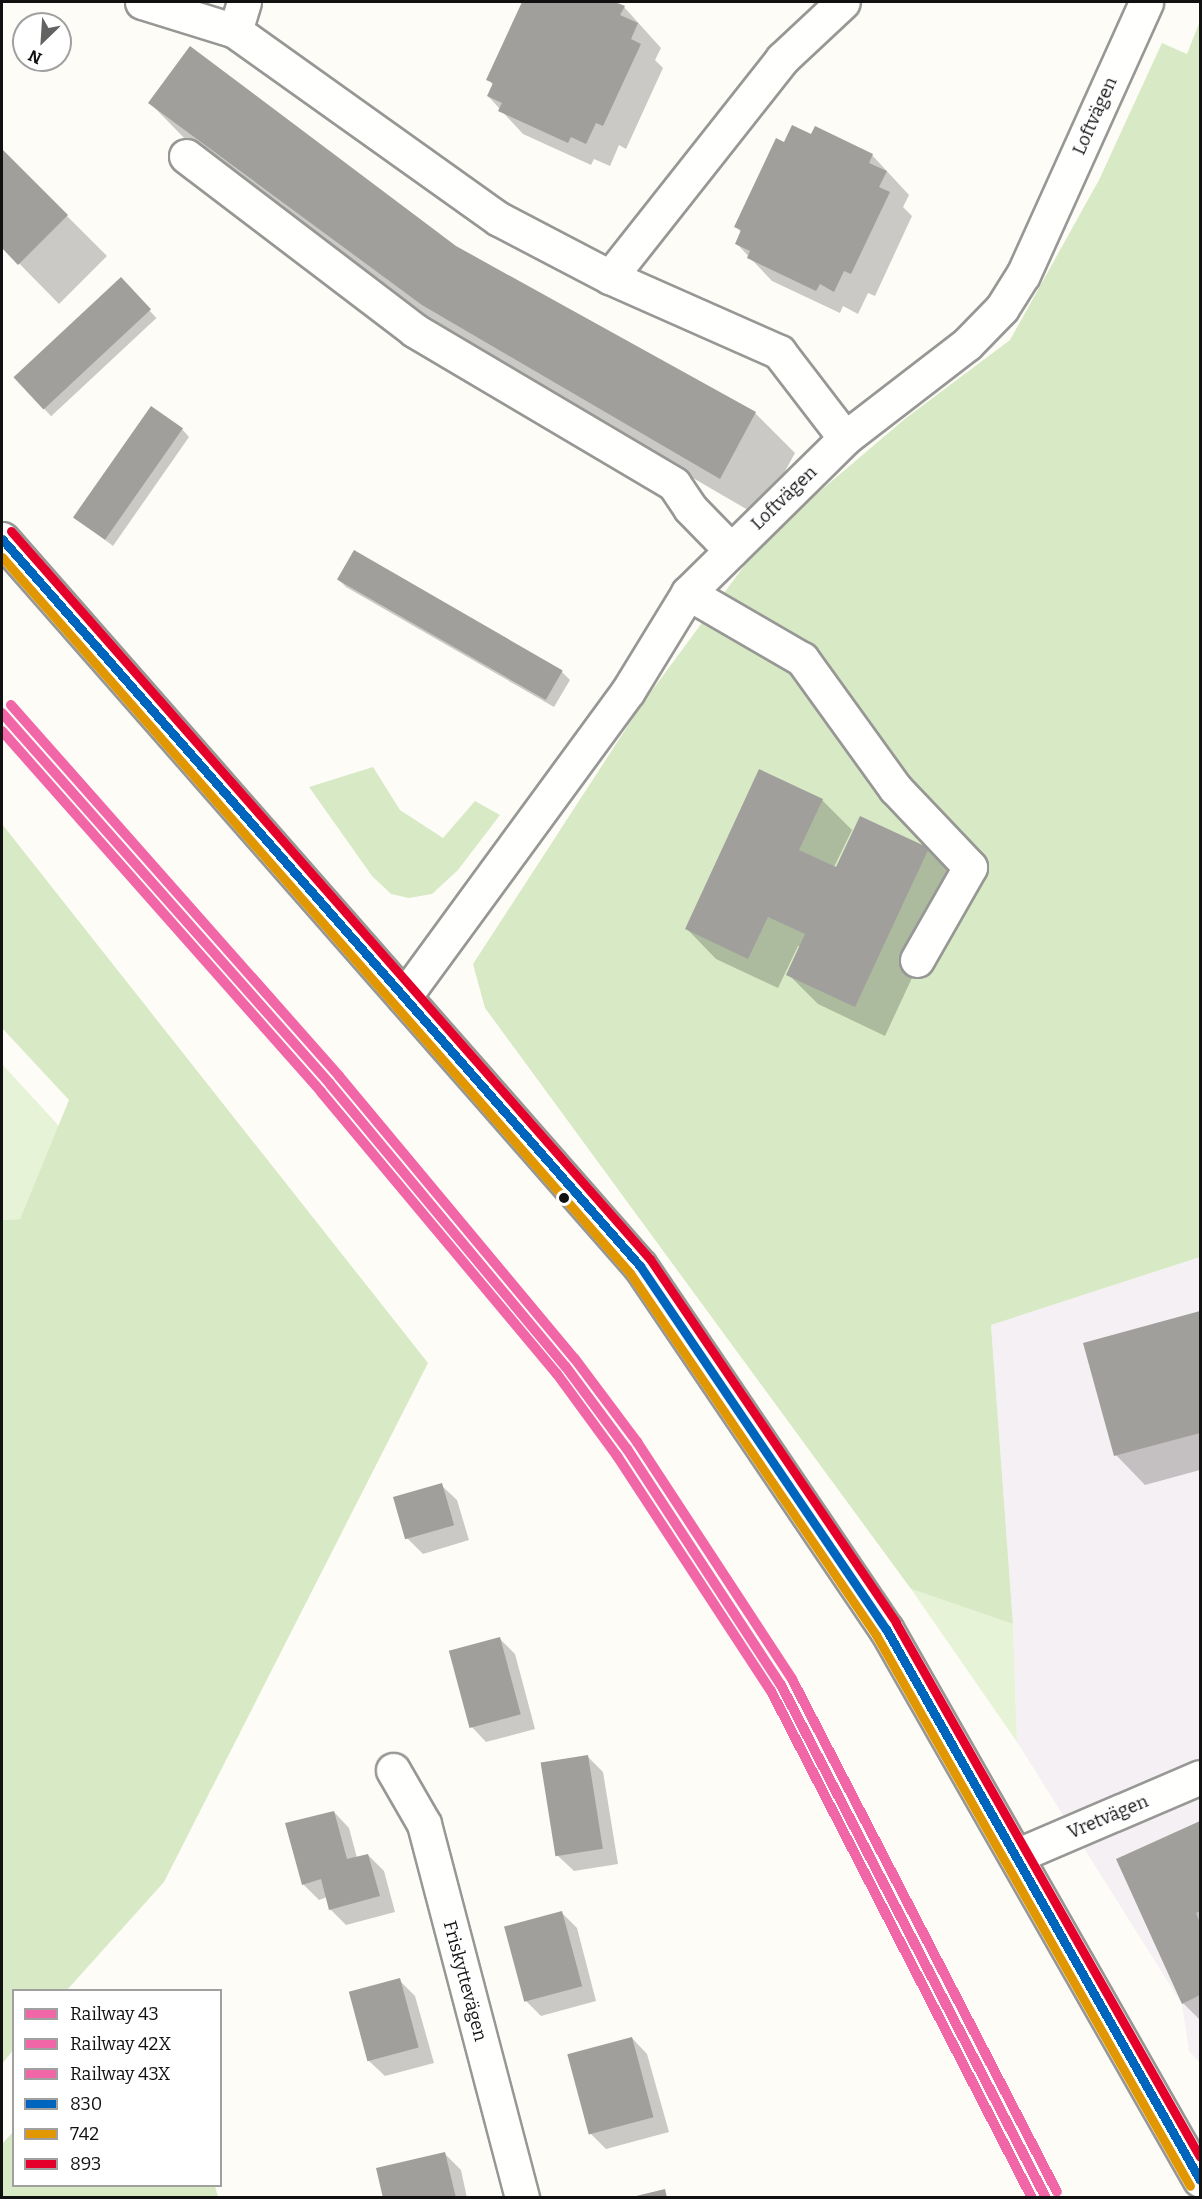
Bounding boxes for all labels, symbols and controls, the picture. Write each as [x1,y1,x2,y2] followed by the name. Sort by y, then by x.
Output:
[12,12,72,72] north arrow
[25,46,45,68] text: N
[1068,74,1122,158] street label: Loftvägen
[747,461,821,535] street label: Loftvägen
[558,1192,570,1204] unlabelled marker
[1064,1790,1152,1844] street label: Vretvägen
[439,1918,491,2044] street label: Friskyttevägen
[12,1989,222,2187] legend
[70,2003,159,2025] text: Railway 43
[70,2033,171,2055] text: Railway 42X
[70,2063,170,2085] text: Railway 43X
[70,2093,102,2115] text: 830
[70,2123,99,2145] text: 742
[70,2153,101,2175] text: 893

